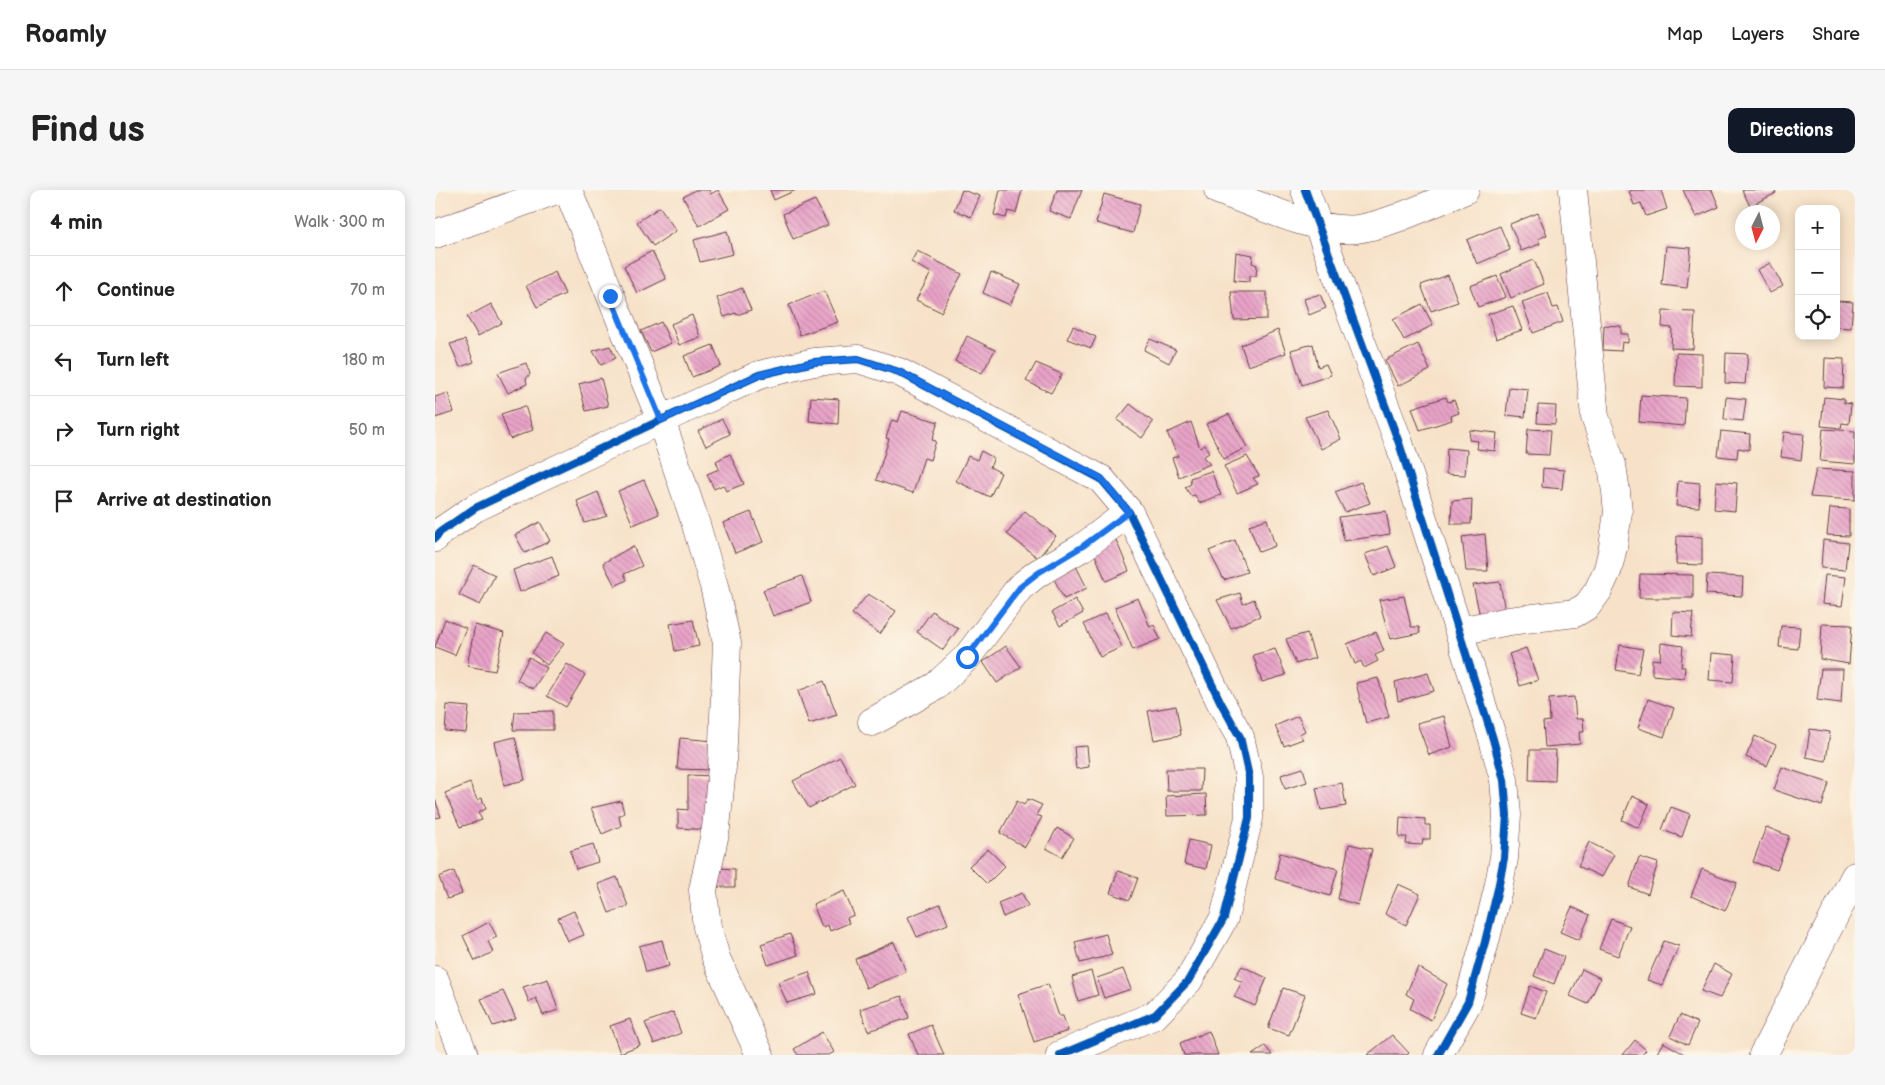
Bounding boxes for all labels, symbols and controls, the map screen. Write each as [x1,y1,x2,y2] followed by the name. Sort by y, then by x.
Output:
[25,20,106,49] text: Roamly
[1667,24,1703,45] text: Map
[1731,24,1784,45] text: Layers
[1812,24,1860,45] text: Share
[1728,108,1855,153] button: Directions
[30,109,145,152] text: Find us
[1735,205,1780,250] north arrow
[1795,205,1840,340] map controls
[1795,205,1840,250] button: +
[50,210,103,235] text: 4 min
[294,213,385,232] text: Walk · 300 m
[1795,250,1840,295] button: −
[50,277,78,305] icon: ahead
[97,279,175,302] text: Continue
[350,281,385,300] text: 70 m
[599,285,622,308] route end
[1795,295,1840,340] button: locate
[50,347,78,375] icon: left
[97,349,169,372] text: Turn left
[343,351,385,370] text: 180 m
[50,417,78,445] icon: right
[97,419,180,442] text: Turn right
[349,421,385,440] text: 50 m
[50,487,78,515] icon: arrive
[97,489,272,512] text: Arrive at destination
[956,646,979,669] route start

